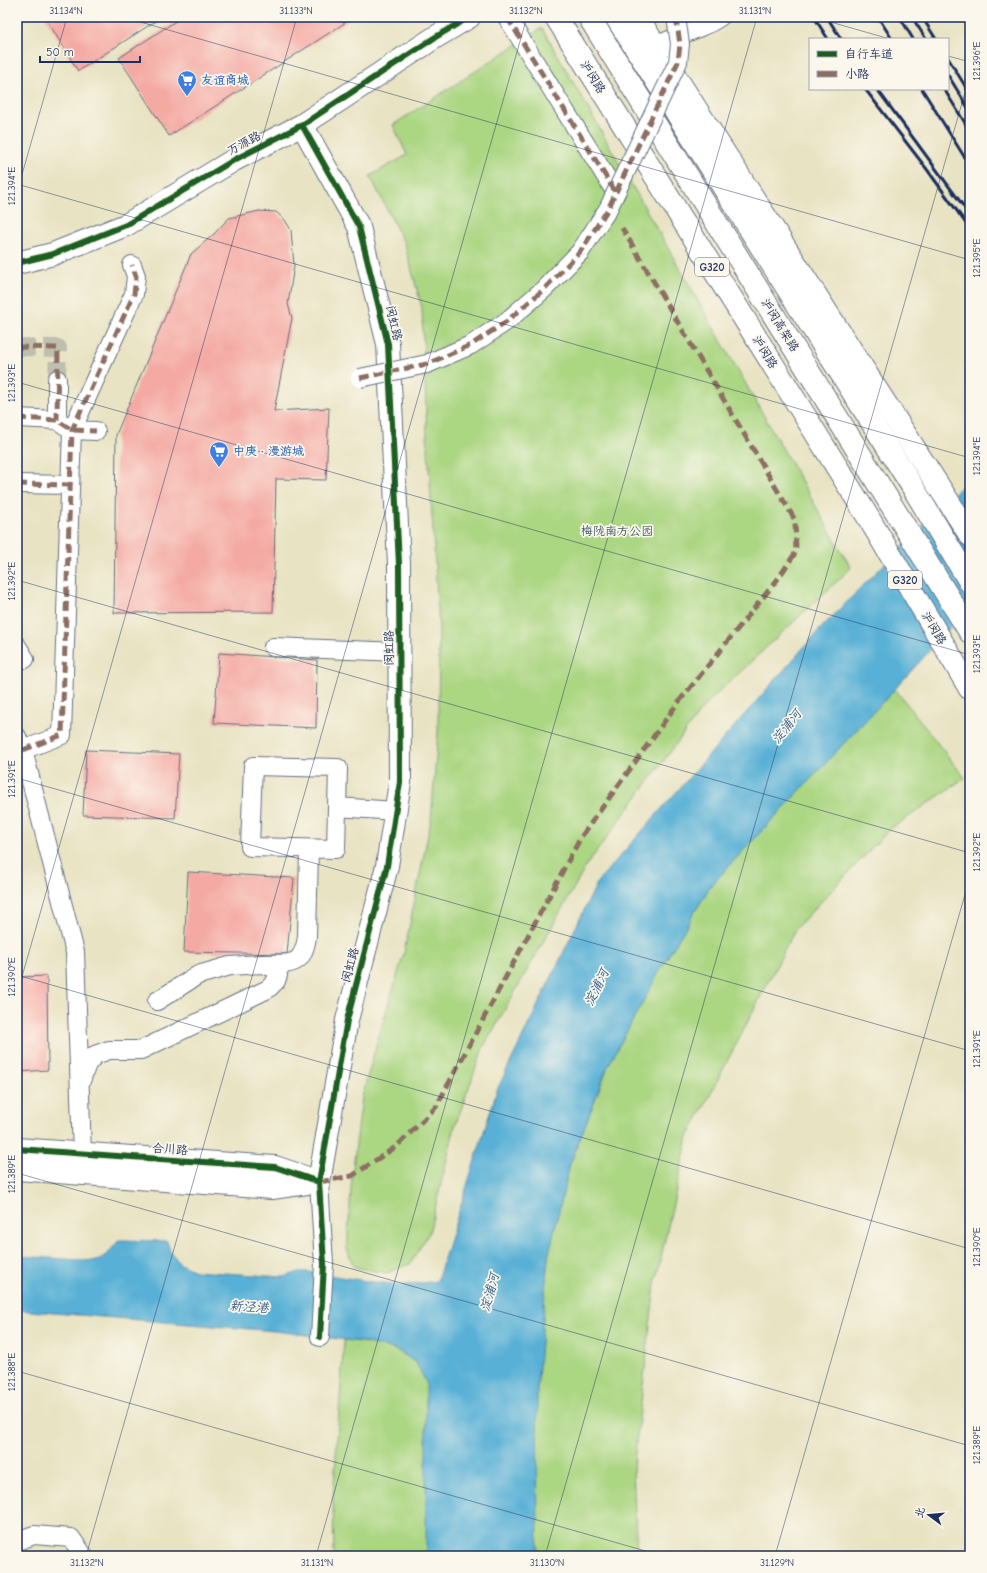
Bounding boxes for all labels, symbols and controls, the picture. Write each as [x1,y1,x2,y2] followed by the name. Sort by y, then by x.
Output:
[49,5,83,17] text: 31.134°N
[279,5,313,17] text: 31.133°N
[509,5,543,17] text: 31.132°N
[739,5,771,17] text: 31.131°N
[40,38,140,64] scale bar
[809,38,949,90] legend
[971,42,983,80] text: 121.396°E
[46,45,74,59] text: 50 m
[845,47,893,61] text: 自行车道
[578,58,608,96] street label: 沪闵路
[845,67,869,81] text: 小路
[176,69,198,97] supermarket icon: 友谊商城
[201,73,249,87] place label: 友谊商城
[225,128,263,158] street label: 万源路
[6,167,18,205] text: 121.394°E
[971,239,983,277] text: 121.395°E
[695,258,729,276] road number: G320
[758,296,802,354] street label: 沪闵高架路
[383,304,405,342] street label: 闵虹路
[750,333,780,371] street label: 沪闵路
[6,364,18,402] text: 121.393°E
[971,437,983,475] text: 121.394°E
[208,440,230,468] supermarket icon: 中庚 · 漫游城
[233,444,304,458] place label: 中庚 · 漫游城
[581,524,653,538] park label: 梅陇南方公园
[6,562,18,600] text: 121.392°E
[888,571,922,589] road number: G320
[919,609,949,647] street label: 沪闵路
[382,630,396,666] street label: 闵虹路
[971,635,983,673] text: 121.393°E
[768,705,806,746] water label: 淀浦河
[6,760,18,798] text: 121.391°E
[971,833,983,871] text: 121.392°E
[339,946,361,984] street label: 闵虹路
[6,957,18,997] text: 121.390°E
[581,965,613,1008] water label: 淀浦河
[971,1030,983,1068] text: 121.391°E
[152,1141,188,1157] street label: 合川路
[6,1155,18,1193] text: 121.389°E
[971,1227,983,1267] text: 121.390°E
[477,1269,502,1313] water label: 淀浦河
[229,1298,271,1315] water label: 新泾港
[6,1353,18,1391] text: 121.388°E
[971,1426,983,1464] text: 121.389°E
[909,1495,949,1535] north arrow
[912,1505,928,1519] text: 北
[70,1557,104,1569] text: 31.132°N
[301,1557,333,1569] text: 31.131°N
[530,1557,564,1569] text: 31.130°N
[760,1557,794,1569] text: 31.129°N

